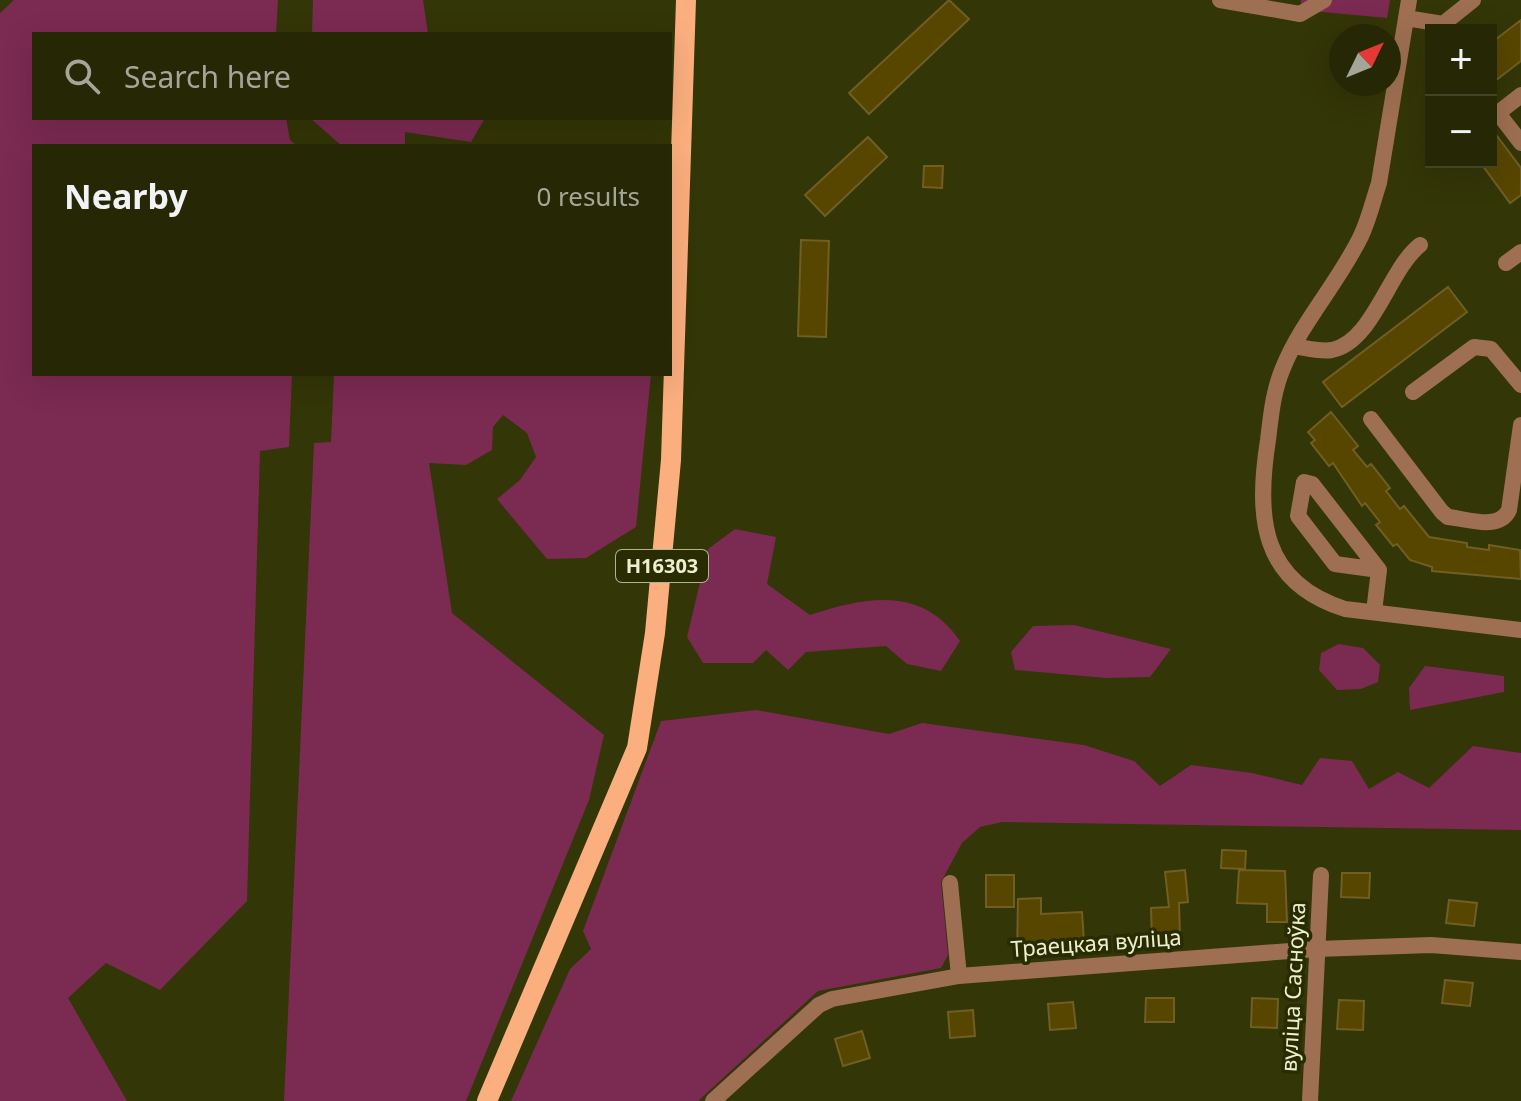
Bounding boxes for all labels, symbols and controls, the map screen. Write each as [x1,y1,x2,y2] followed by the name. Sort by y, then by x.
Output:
[1329,24,1401,96] north arrow
[1425,24,1497,168] map controls
[1425,24,1497,96] button: +
[32,32,672,120] search box
[60,54,104,98] icon: search
[124,56,291,97] text: Search here
[1425,96,1497,168] button: −
[64,173,188,219] text: Nearby
[536,178,640,214] text: 0 results
[616,550,708,582] road number: Н16303
[1273,901,1311,1073] street label: вуліца Сасноўка
[1009,921,1182,963] street label: Траецкая вуліца

